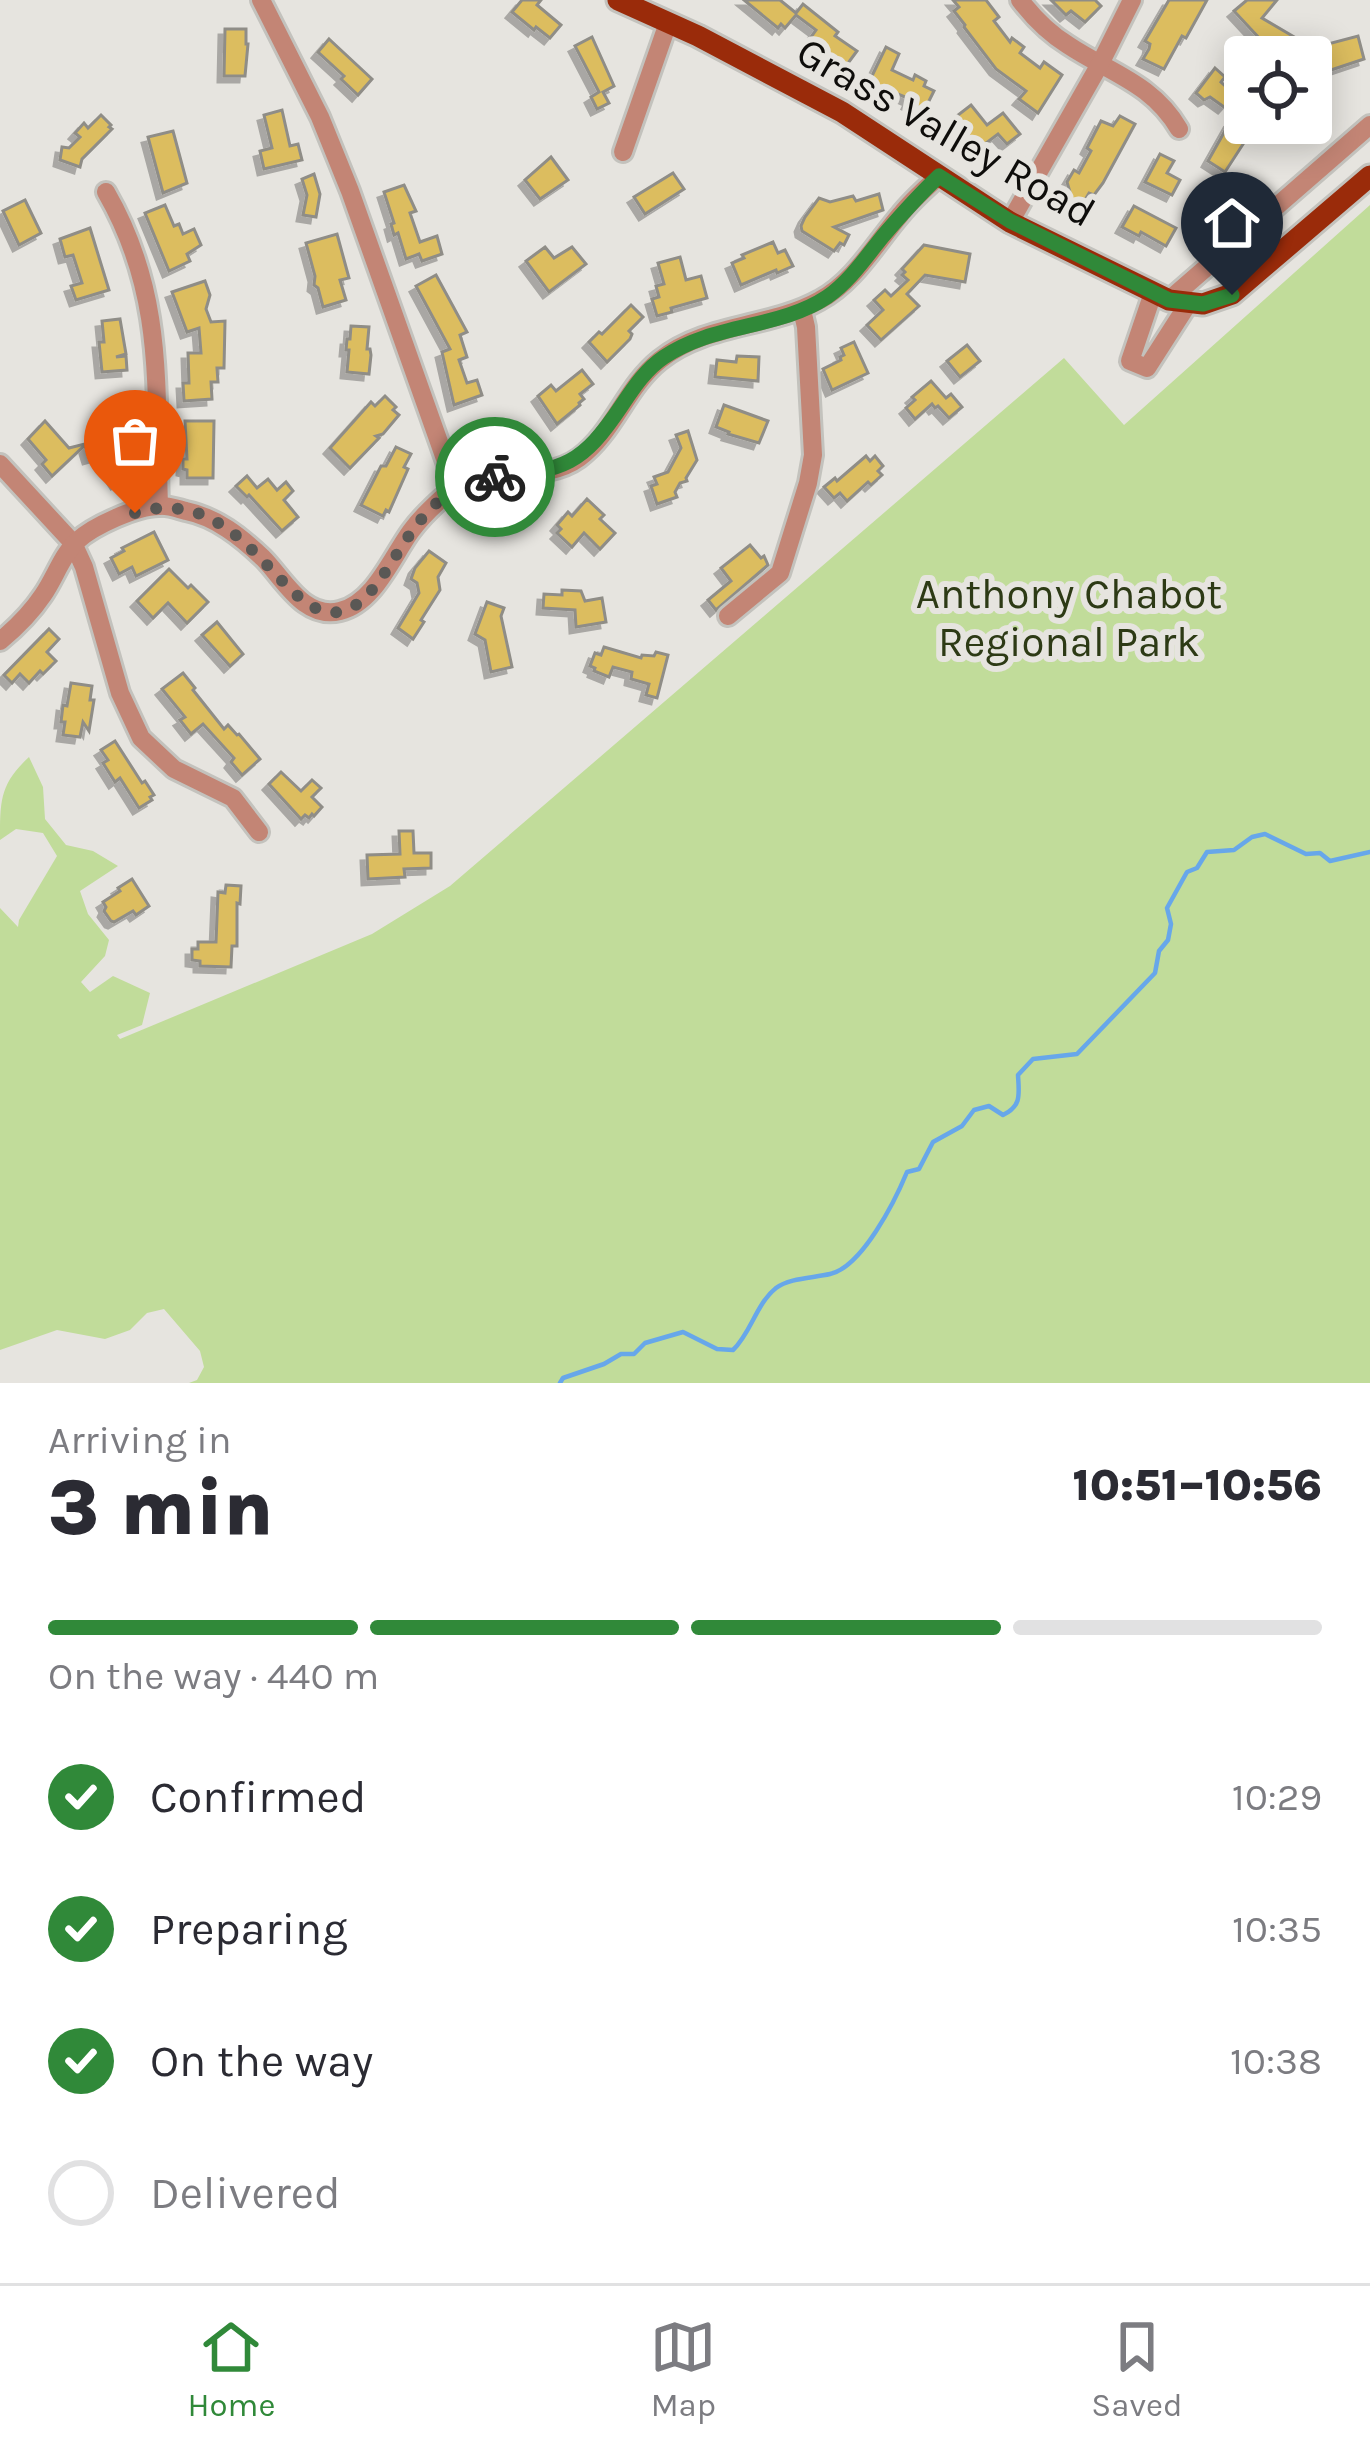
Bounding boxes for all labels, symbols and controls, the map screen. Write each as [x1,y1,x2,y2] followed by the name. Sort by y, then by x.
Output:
[788,26,1104,238] street label: Grass Valley Road
[1224,36,1332,144] map controls
[1224,36,1332,144] button: locate
[1181,172,1283,295] pin
[1199,190,1265,256] icon: home
[84,390,186,513] pin
[102,408,168,474] icon: bag
[435,417,555,537] courier
[462,444,528,510] icon: bike
[916,569,1222,667] park label: Anthony Chabot Regional Park
[48,1417,231,1463] text: Arriving in
[1073,1459,1322,1511] text: 10:51–10:56
[48,1462,273,1554] text: 3 min
[48,1653,379,1699] text: On the way · 440 m
[48,1764,114,1830] icon: check
[150,1771,366,1823] text: Confirmed
[1232,1774,1322,1820] text: 10:29
[48,1896,114,1962] icon: check
[150,1903,348,1955] text: Preparing
[1232,1906,1322,1952] text: 10:35
[48,2028,114,2094] icon: check
[150,2035,373,2087] text: On the way
[1230,2038,1322,2084] text: 10:38
[150,2167,341,2219] text: Delivered
[187,2314,275,2424] tab: Home
[650,2314,716,2424] tab: Map
[1091,2314,1183,2424] tab: Saved

